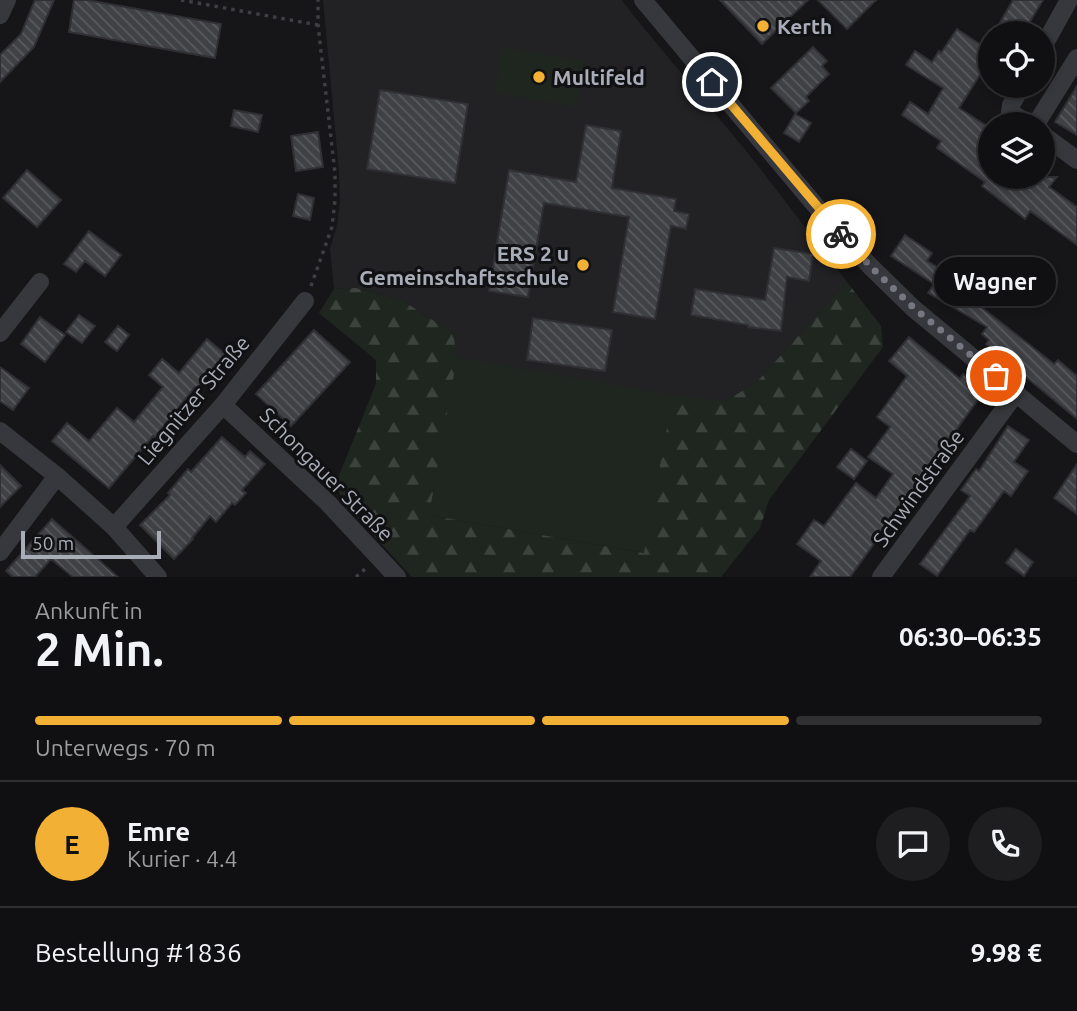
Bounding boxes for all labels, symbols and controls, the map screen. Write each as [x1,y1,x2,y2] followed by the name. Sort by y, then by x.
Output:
[777,14,832,38] place label: Kerth
[755,18,771,34] marker: Kerth
[978,21,1055,189] map controls
[978,21,1055,98] button: locate
[682,52,742,112] pin
[693,63,731,101] icon: home
[553,65,645,89] place label: Multifeld
[531,69,547,85] marker: Multifeld
[978,112,1055,189] button: layers
[806,199,876,269] courier
[822,215,860,253] icon: bike
[359,241,569,289] place label: ERS 2 u Gemeinschaftsschule
[575,257,591,273] marker: ERS 2 u Gemeinschaftsschule
[935,257,1057,306] callout: Wagner
[953,269,1037,294] text: Wagner
[132,331,254,469] street label: Liegnitzer Straße
[966,346,1026,406] pin
[977,357,1015,395] icon: bag
[255,402,399,546] street label: Schongauer Straße
[868,425,968,551] street label: Schwindstraße
[21,528,161,560] scale bar
[32,532,74,554] text: 50 m
[35,598,143,623] text: Ankunft in
[899,622,1042,651] text: 06:30–06:35
[35,623,164,675] text: 2 Min.
[35,735,216,760] text: Unterwegs · 70 m
[876,807,950,881] button: chat
[968,807,1042,881] button: phone
[127,817,190,846] text: Emre
[64,830,80,859] text: E
[127,846,238,871] text: Kurier · 4.4
[35,938,242,967] text: Bestellung #1836
[971,938,1042,967] text: 9.98 €

